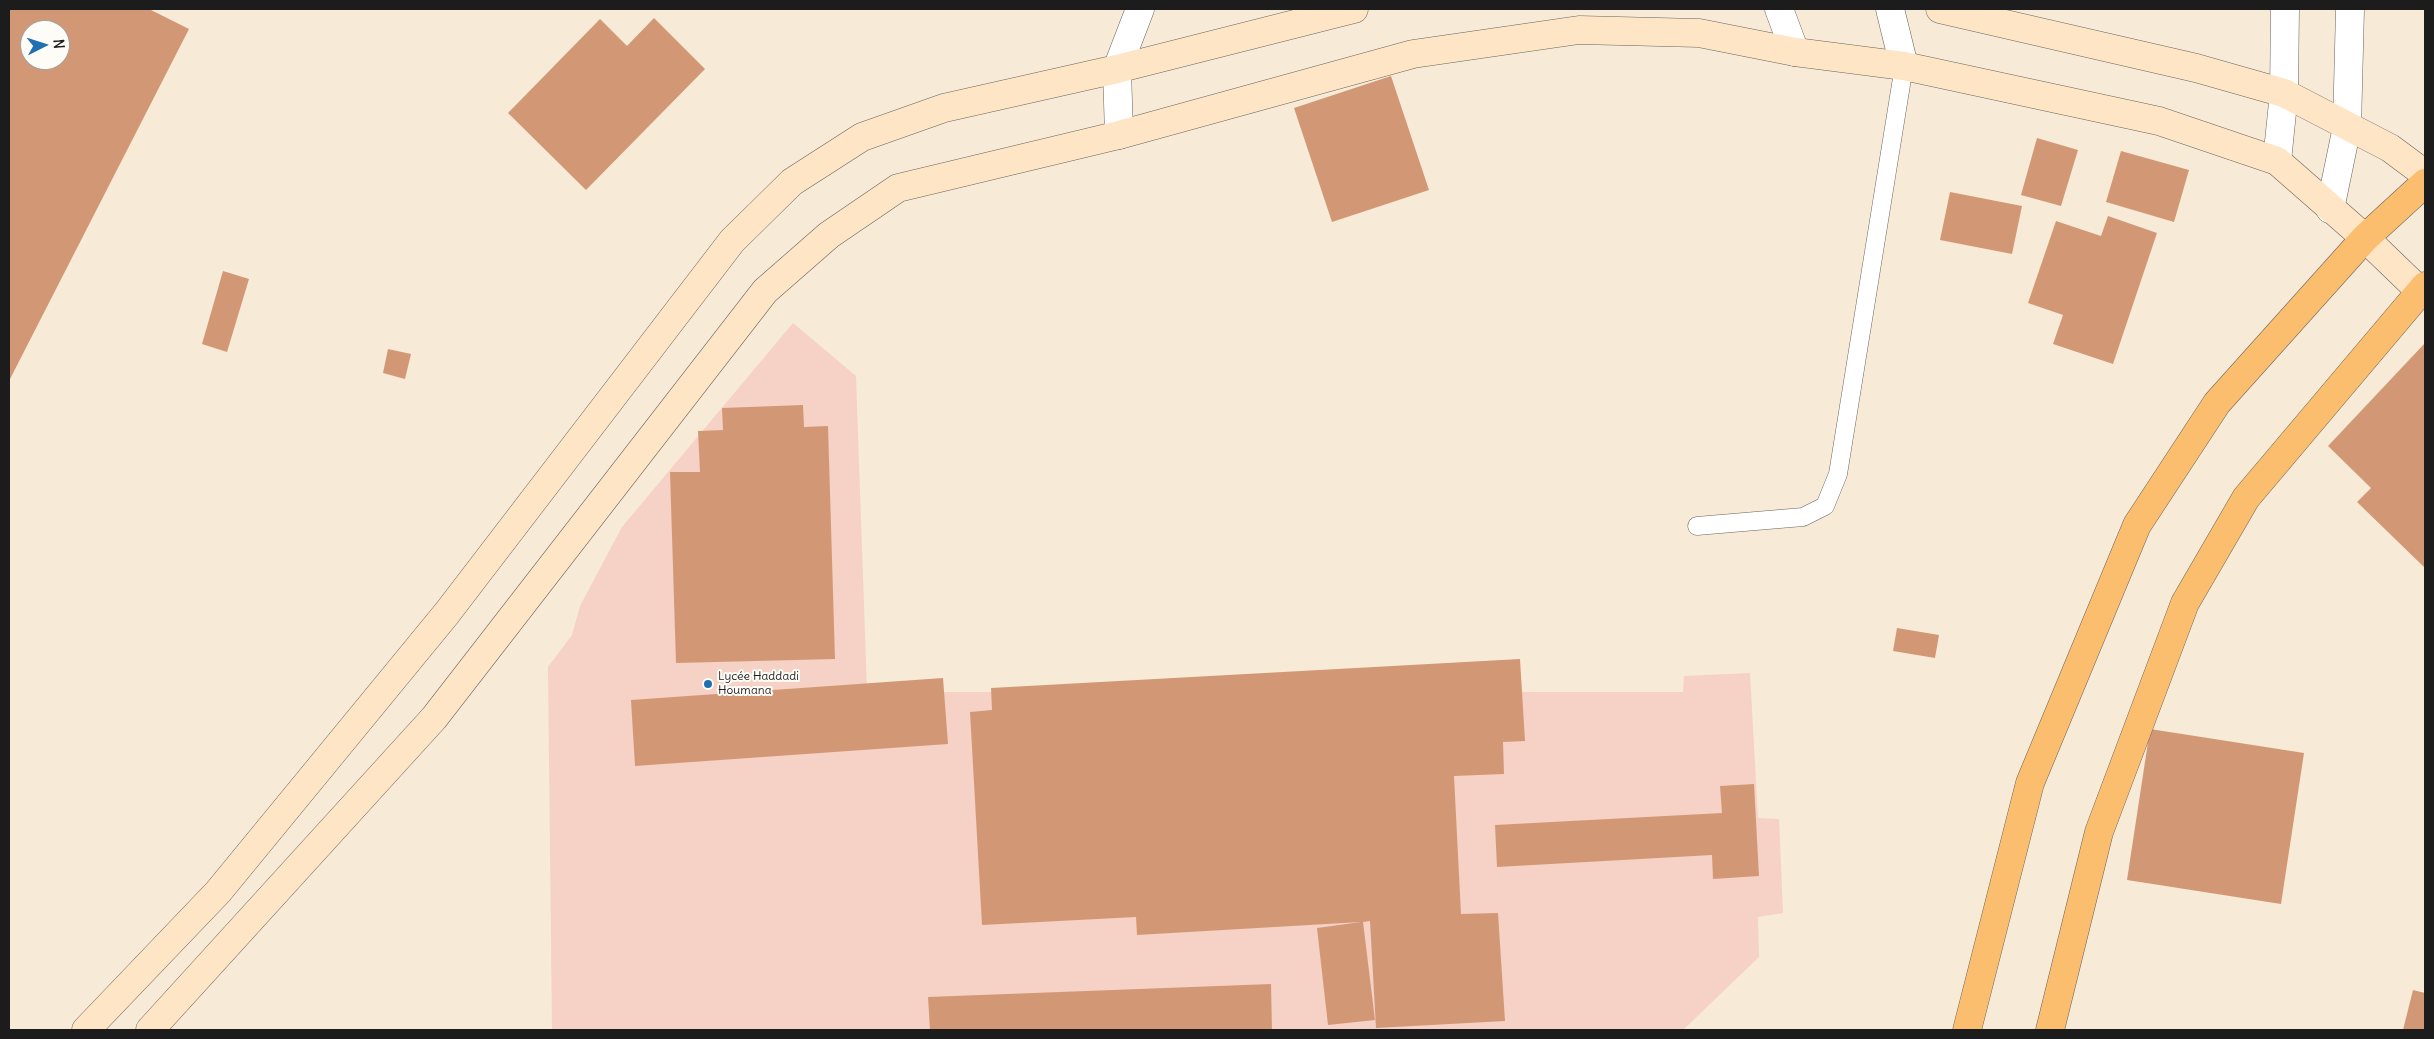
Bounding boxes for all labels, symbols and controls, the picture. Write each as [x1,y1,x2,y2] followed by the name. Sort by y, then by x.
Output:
[20,20,70,70] north arrow
[50,38,68,49] text: N
[718,670,799,698] place label: Lycée Haddadi Houmana
[702,678,714,690] marker: Lycée Haddadi Houmana

